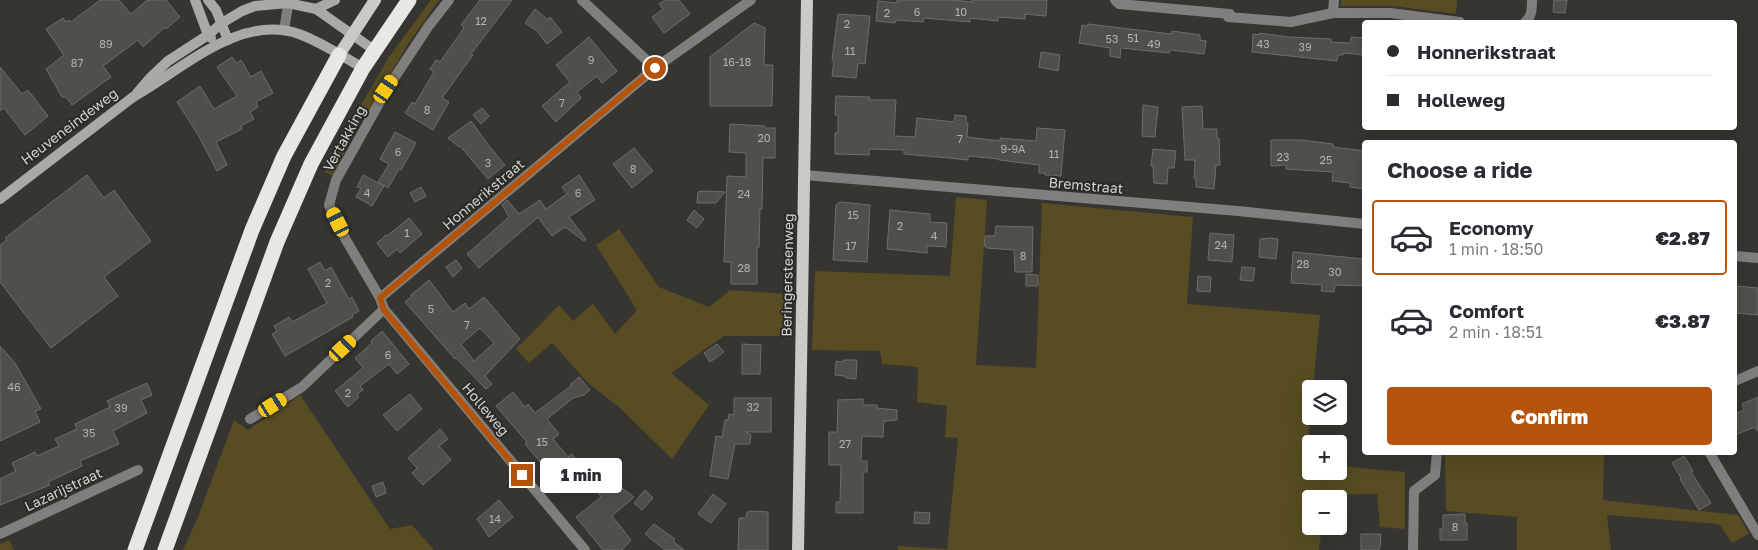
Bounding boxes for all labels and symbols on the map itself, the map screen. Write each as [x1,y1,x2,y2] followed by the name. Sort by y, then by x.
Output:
[914,5,921,18] house number: 6
[955,5,967,18] house number: 10
[884,6,890,19] house number: 2
[475,14,487,27] house number: 12
[844,17,850,30] house number: 2
[1127,31,1139,44] house number: 51
[1106,32,1118,45] house number: 53
[99,37,113,50] house number: 89
[1147,37,1161,50] house number: 49
[1256,37,1270,50] house number: 43
[1298,40,1312,53] house number: 39
[845,44,855,57] house number: 11
[588,53,594,66] house number: 9
[723,55,751,68] house number: 16-18
[71,56,83,69] house number: 87
[644,57,666,79] route start
[371,72,400,106] car
[17,84,121,168] street label: Heuveneindeweg
[559,96,565,109] house number: 7
[319,102,369,174] street label: Vertakking
[424,103,431,116] house number: 8
[757,131,771,144] house number: 20
[957,132,963,145] house number: 7
[1001,142,1026,155] house number: 9-9A
[395,145,402,158] house number: 6
[1049,147,1059,160] house number: 11
[1277,150,1289,163] house number: 23
[1320,153,1332,166] house number: 25
[439,155,527,233] street label: Honnerikstraat
[485,156,491,169] house number: 3
[630,162,637,175] house number: 8
[1048,173,1124,197] street label: Bremstraat
[364,186,371,199] house number: 4
[575,186,582,199] house number: 6
[737,187,751,200] house number: 24
[324,205,351,239] car
[847,208,859,221] house number: 15
[777,213,797,337] street label: Beringersteenweg
[897,219,903,232] house number: 2
[404,226,410,239] house number: 1
[931,229,938,242] house number: 4
[1214,238,1228,251] house number: 24
[845,239,857,252] house number: 17
[1020,249,1027,262] house number: 8
[1296,257,1310,270] house number: 28
[737,261,751,274] house number: 28
[1328,265,1342,278] house number: 30
[325,276,331,289] house number: 2
[428,302,434,315] house number: 5
[464,318,470,331] house number: 7
[326,332,359,364] car
[385,348,392,361] house number: 6
[459,379,513,439] street label: Holleweg
[7,380,21,393] house number: 46
[345,386,351,399] house number: 2
[256,391,289,419] car
[747,400,759,413] house number: 32
[114,401,128,414] house number: 39
[83,426,95,439] house number: 35
[536,435,548,448] house number: 15
[839,437,851,450] house number: 27
[540,458,622,492] callout: 1 min
[21,464,105,514] street label: Lazarijstraat
[511,464,533,486] route end
[489,512,501,525] house number: 14
[1452,520,1459,533] house number: 8

